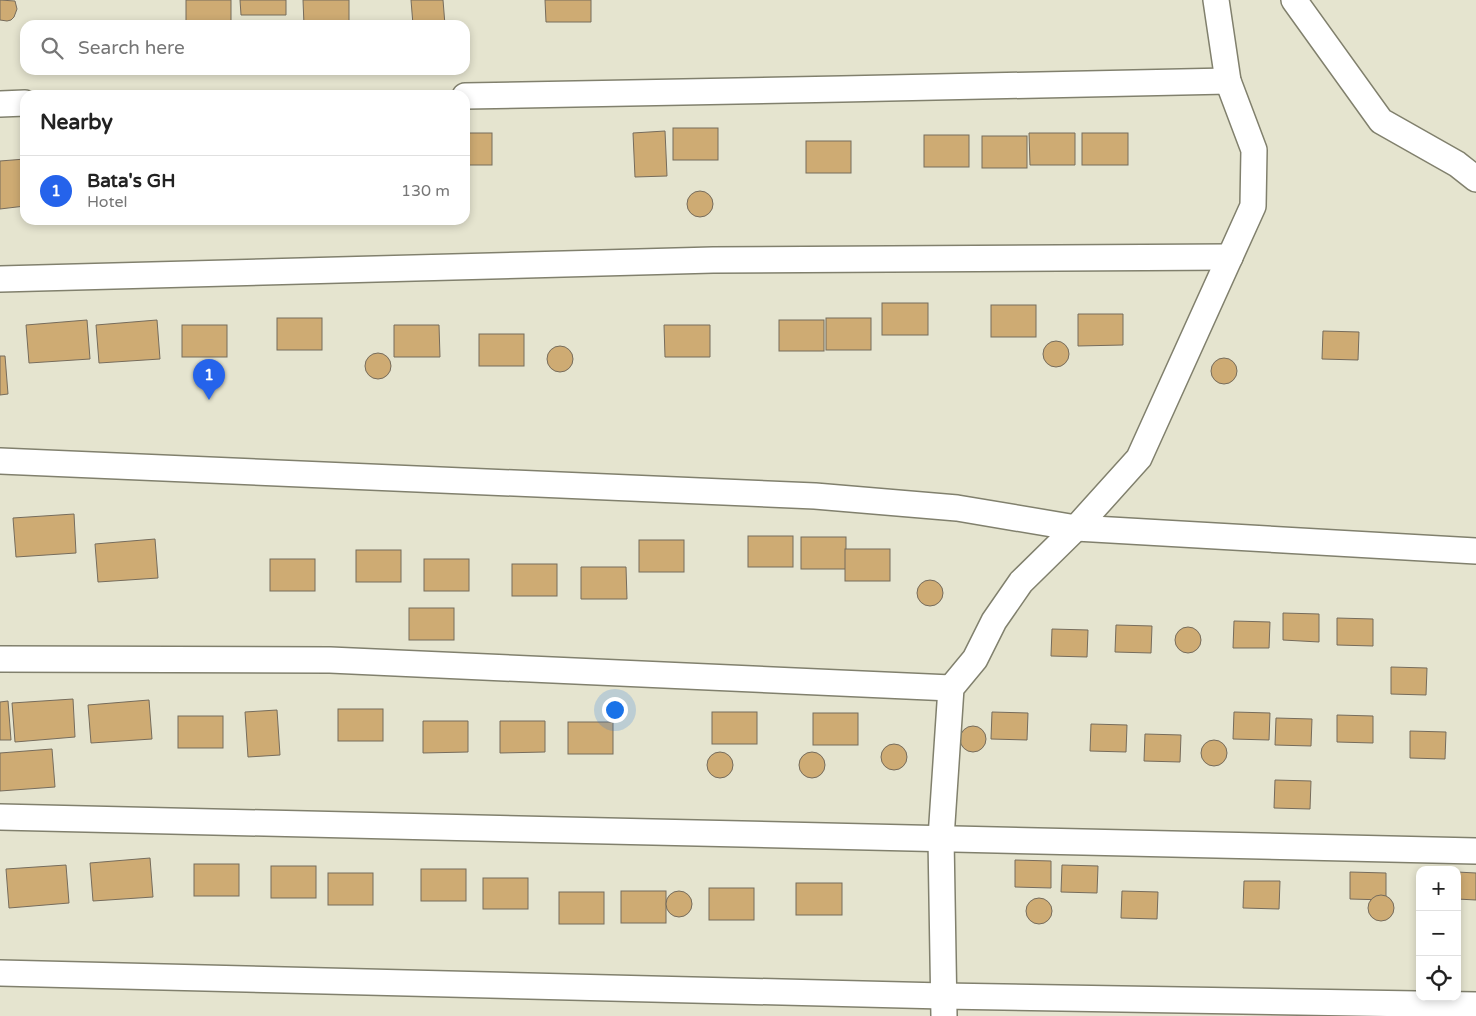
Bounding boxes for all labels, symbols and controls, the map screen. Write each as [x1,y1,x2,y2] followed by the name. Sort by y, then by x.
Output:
[20,20,470,75] search box
[38,34,66,62] icon: search
[78,37,185,59] text: Search here
[40,110,113,135] text: Nearby
[87,170,176,192] text: Bata's GH
[51,181,61,201] text: 1
[401,181,450,201] text: 130 m
[87,192,128,212] text: Hotel
[193,359,225,400] pin: 1
[602,697,628,723] your location
[1416,866,1461,1001] map controls
[1416,866,1461,911] button: +
[1416,911,1461,956] button: −
[1416,956,1461,1001] button: locate

